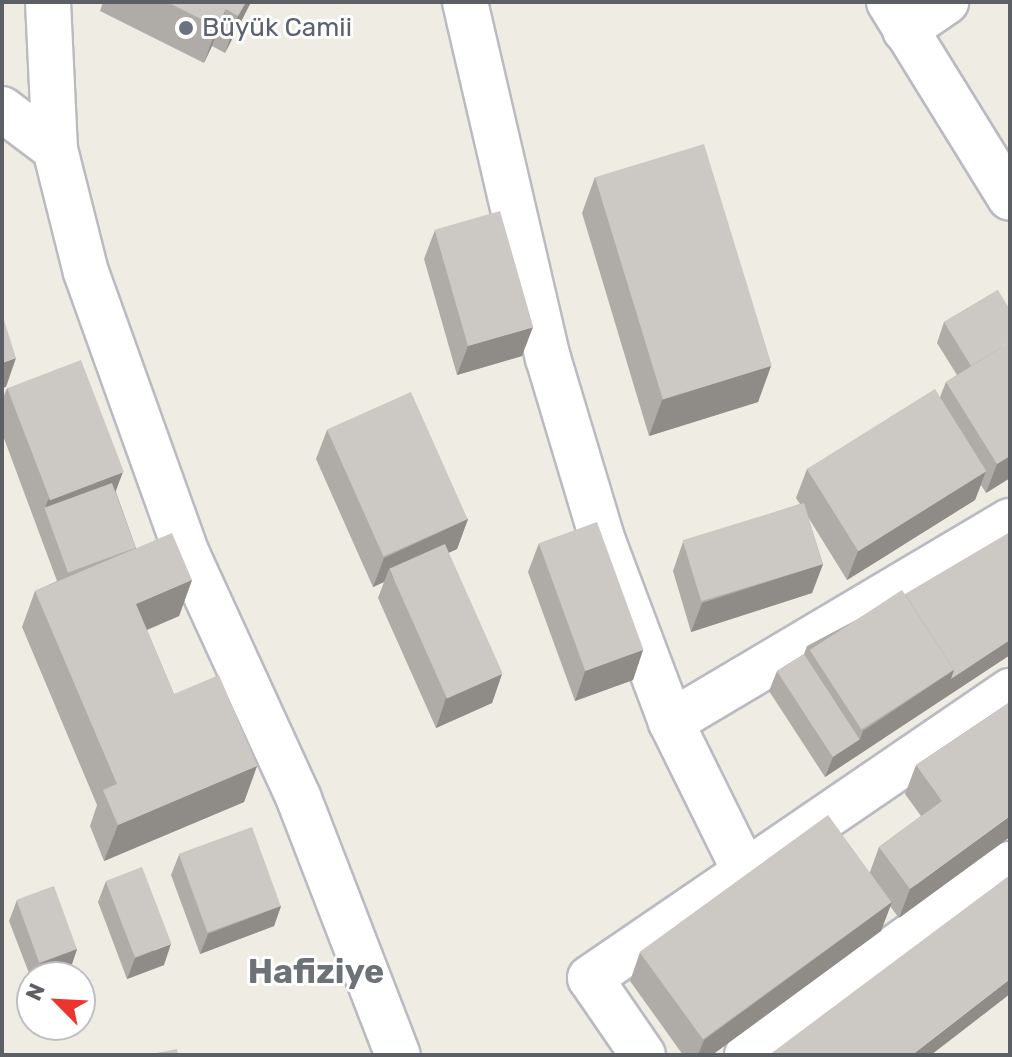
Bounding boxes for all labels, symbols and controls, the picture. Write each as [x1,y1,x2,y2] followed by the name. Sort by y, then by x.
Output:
[202,12,352,44] place label: Büyük Camii
[177,19,195,37] marker: Büyük Camii
[248,952,384,992] district label: Hafiziye
[16,961,96,1041] north arrow
[20,979,51,1005] text: N

